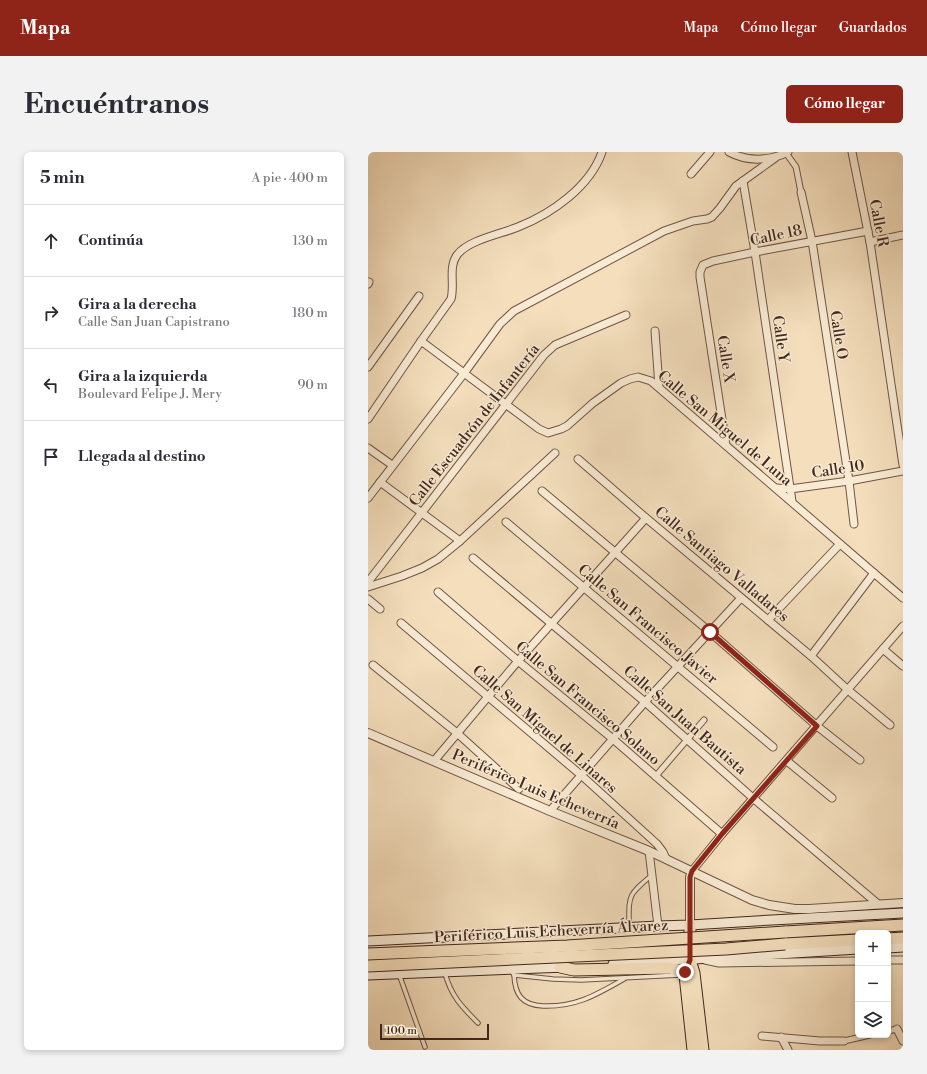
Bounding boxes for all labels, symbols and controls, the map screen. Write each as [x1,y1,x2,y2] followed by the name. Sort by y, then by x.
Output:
[20,16,70,40] text: Mapa
[684,19,718,37] text: Mapa
[740,19,817,37] text: Cómo llegar
[839,19,907,37] text: Guardados
[786,85,903,123] button: Cómo llegar
[24,87,209,122] text: Encuéntranos
[40,167,85,189] text: 5 min
[251,170,328,186] text: A pie · 400 m
[865,198,893,249] street label: Calle R
[748,221,804,250] street label: Calle 18
[40,230,62,252] icon: ahead
[78,231,143,250] text: Continúa
[293,233,328,249] text: 130 m
[78,295,197,314] text: Gira a la derecha
[40,302,62,324] icon: right
[292,305,328,321] text: 180 m
[825,309,852,361] street label: Calle O
[78,314,230,330] text: Calle San Juan Capistrano
[768,314,793,365] street label: Calle Y
[712,334,739,385] street label: Calle X
[405,340,544,510] street label: Calle Escuadrón de Infantería
[78,367,208,386] text: Gira a la izquierda
[654,367,796,490] street label: Calle San Miguel de Luna
[40,374,62,396] icon: left
[297,377,328,393] text: 90 m
[78,386,222,402] text: Boulevard Felipe J. Mery
[40,446,62,468] icon: arrive
[78,447,206,466] text: Llegada al destino
[810,456,866,483] street label: Calle 10
[651,503,793,626] street label: Calle Santiago Valladares
[574,560,722,689] street label: Calle San Francisco Javier
[701,623,719,641] route start
[511,637,664,769] street label: Calle San Francisco Solano
[468,661,621,798] street label: Calle San Miguel de Linares
[619,662,750,779] street label: Calle San Juan Bautista
[449,745,623,834] street label: Periférico Luis Echeverría
[433,915,669,947] street label: Periférico Luis Echeverría Álvarez
[855,930,891,1038] map controls
[855,930,891,966] button: +
[676,963,694,981] route end
[855,966,891,1002] button: −
[855,1002,891,1038] button: layers
[380,1022,489,1041] scale bar
[386,1024,417,1038] text: 100 m

